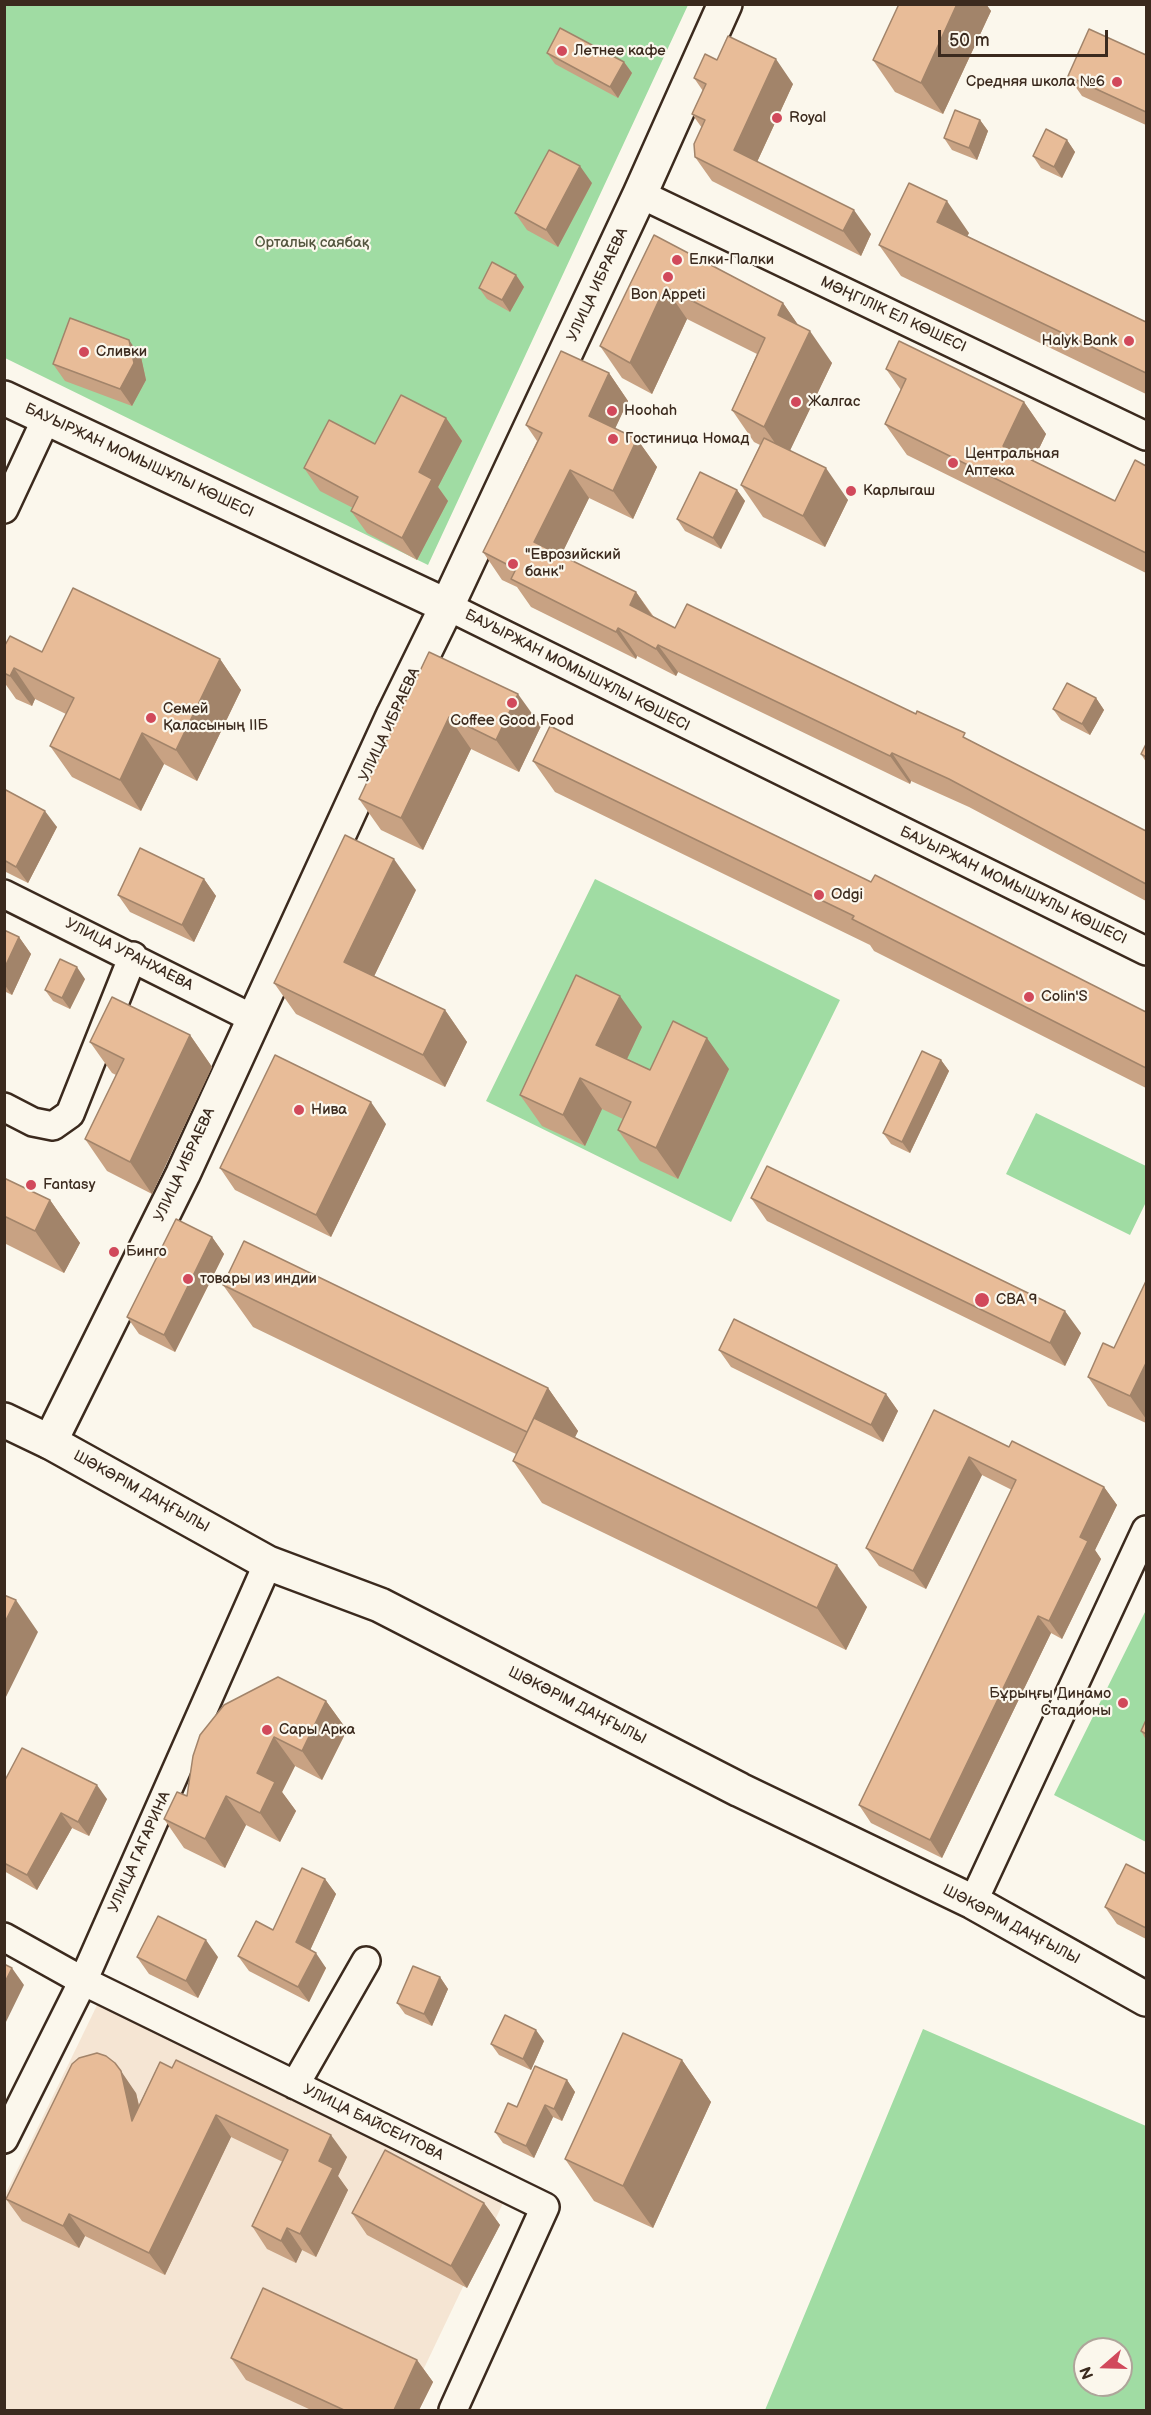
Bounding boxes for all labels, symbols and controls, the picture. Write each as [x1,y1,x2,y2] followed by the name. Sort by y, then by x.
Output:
[941,18,1110,56] scale bar
[949,30,990,51] text: 50 m
[574,42,666,60] place label: Летнее кафе
[555,44,569,58] marker: Летнее кафе
[966,73,1105,91] place label: Средняя школа №6
[1110,75,1124,89] marker: Средняя школа №6
[789,109,826,127] place label: Royal
[770,111,784,125] marker: Royal
[564,225,632,345] street label: УЛИЦА ИБРАЕВА
[255,234,369,252] park label: Орталық саябақ
[689,251,774,269] place label: Елки-Палки
[670,253,684,267] marker: Елки-Палки
[661,270,675,284] marker: Bon Appeti
[817,273,969,357] street label: МӘҢГІЛІК ЕЛ КӨШЕСІ
[631,286,705,304] place label: Bon Appeti
[1041,332,1117,350] place label: Halyk Bank
[1122,334,1136,348] marker: Halyk Bank
[96,343,147,361] place label: Сливки
[77,345,91,359] marker: Сливки
[808,393,860,411] place label: Жалгас
[789,395,803,409] marker: Жалгас
[22,400,256,522] street label: БАУЫРЖАН МОМЫШҰЛЫ КӨШЕСІ
[624,402,677,420] place label: Hoohah
[605,404,619,418] marker: Hoohah
[625,430,749,448] place label: Гостиница Номад
[606,432,620,446] marker: Гостиница Номад
[965,445,1059,480] place label: Центральная Аптека
[946,456,960,470] marker: Центральная Аптека
[863,482,935,500] place label: Карлыгаш
[844,484,858,498] marker: Карлыгаш
[525,546,621,581] place label: "Еврозийский банк"
[506,557,520,571] marker: "Еврозийский банк"
[462,606,692,736] street label: БАУЫРЖАН МОМЫШҰЛЫ КӨШЕСІ
[356,665,424,785] street label: УЛИЦА ИБРАЕВА
[505,696,519,710] marker: Coffee Good Food
[163,700,268,735] place label: Семей Қаласының ІІБ
[144,711,158,725] marker: Семей Қаласының ІІБ
[450,712,574,730] place label: Coffee Good Food
[897,823,1129,949] street label: БАУЫРЖАН МОМЫШҰЛЫ КӨШЕСІ
[831,886,863,904] place label: Odgi
[812,888,826,902] marker: Odgi
[62,915,196,995] street label: УЛИЦА УРАНХАЕВА
[1041,988,1088,1006] place label: Colin'S
[1022,990,1036,1004] marker: Colin'S
[311,1101,347,1119] place label: Нива
[292,1103,306,1117] marker: Нива
[151,1105,219,1225] street label: УЛИЦА ИБРАЕВА
[43,1176,95,1194] place label: Fantasy
[24,1178,38,1192] marker: Fantasy
[126,1243,167,1261] place label: Бинго
[107,1245,121,1259] marker: Бинго
[200,1270,317,1288] place label: товары из индии
[181,1272,195,1286] marker: товары из индии
[973,1291,991,1309] marker: СВА 9
[996,1291,1037,1309] place label: СВА 9
[70,1447,212,1537] street label: ШӘКӘРІМ ДАҢҒЫЛЫ
[505,1663,649,1749] street label: ШӘКӘРІМ ДАҢҒЫЛЫ
[989,1685,1111,1720] place label: Бұрыңғы Динамо Стадионы
[1116,1696,1130,1710] marker: Бұрыңғы Динамо Стадионы
[279,1721,355,1739] place label: Сары Арка
[260,1723,274,1737] marker: Сары Арка
[105,1789,175,1915] street label: УЛИЦА ГАГАРИНА
[939,1881,1083,1969] street label: ШӘКӘРІМ ДАҢҒЫЛЫ
[300,2081,446,2165] street label: УЛИЦА БАЙСЕИТОВА
[1073,2337,1133,2397] north arrow
[1077,2364,1098,2382] text: N

